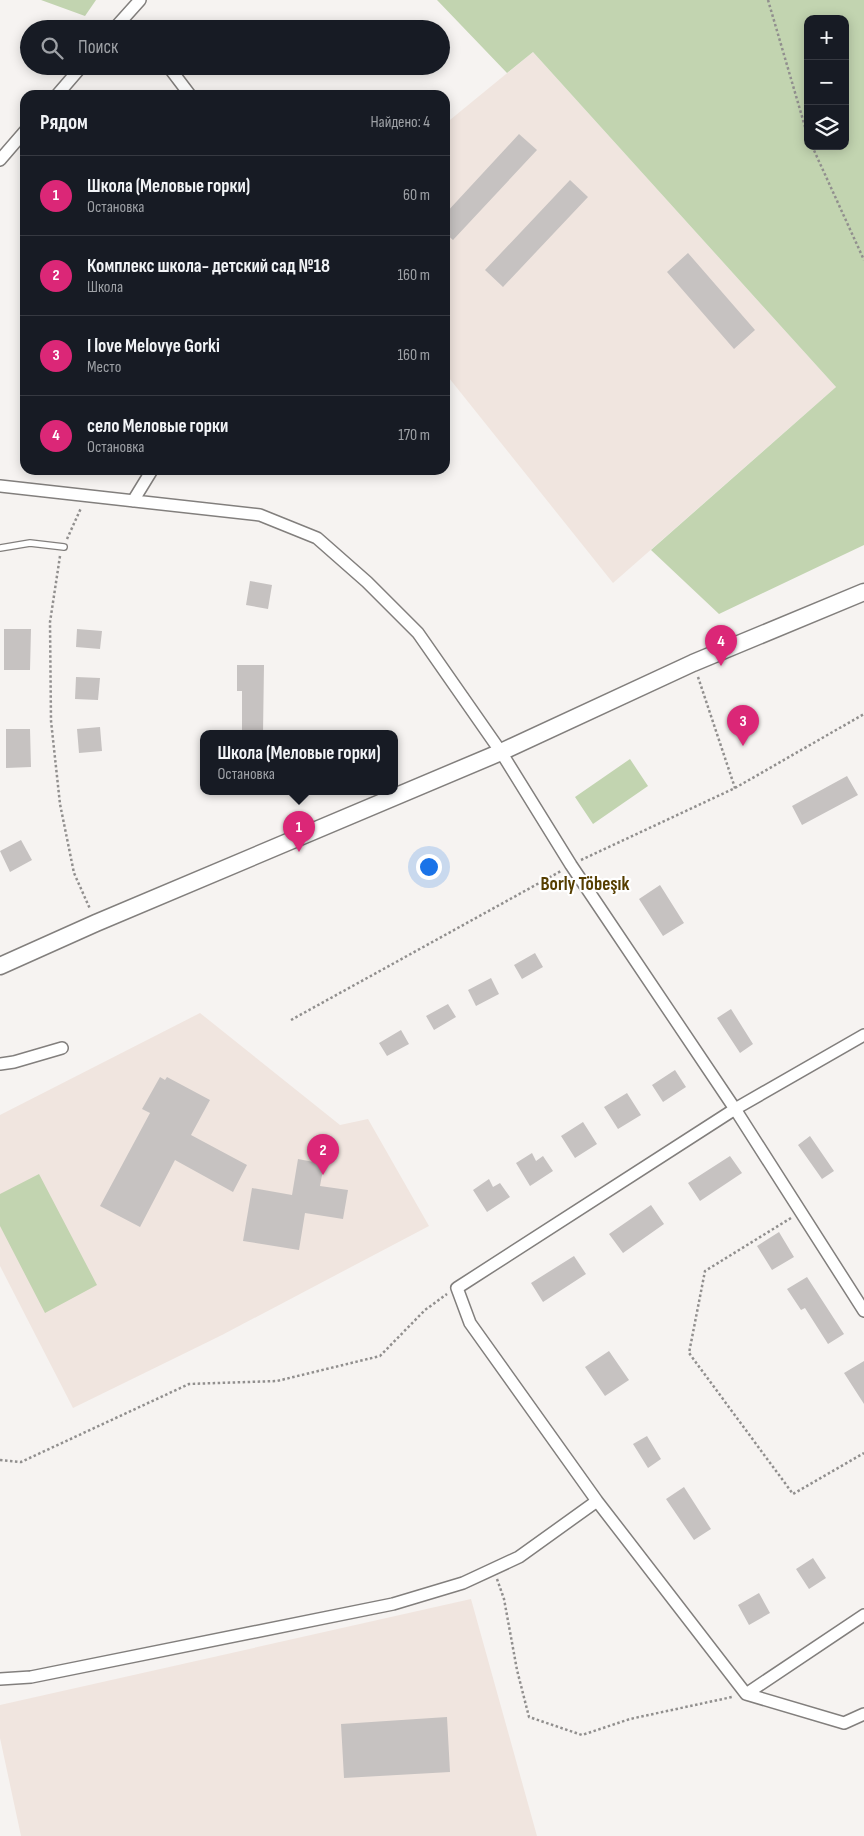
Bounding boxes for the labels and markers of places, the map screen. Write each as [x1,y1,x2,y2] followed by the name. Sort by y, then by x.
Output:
[705,625,737,666] pin: 4
[727,705,759,746] pin: 3
[283,811,315,852] pin: 1
[307,1134,339,1175] pin: 2

